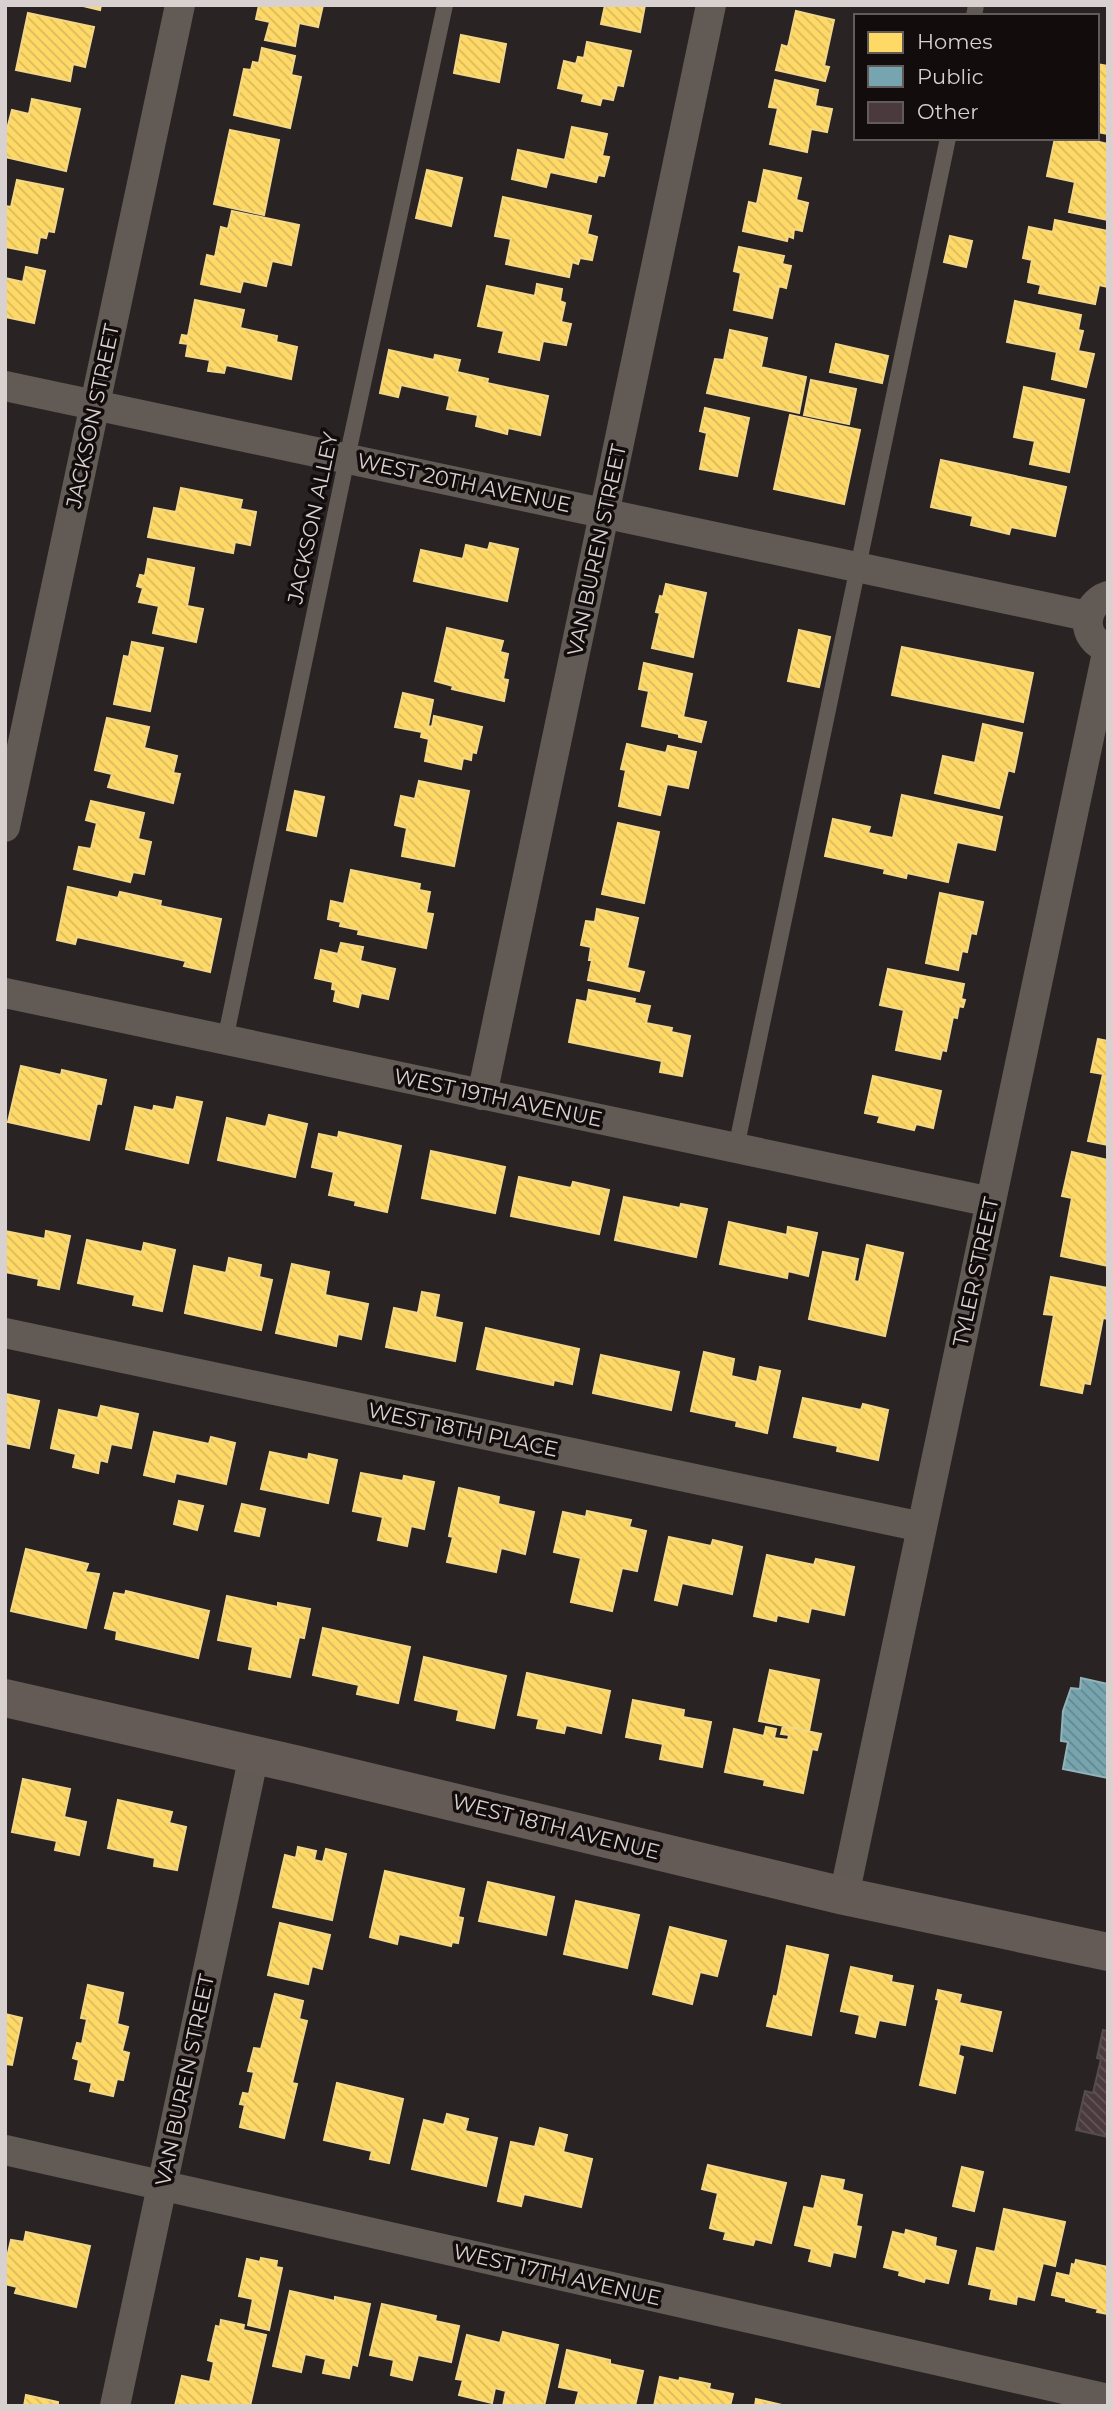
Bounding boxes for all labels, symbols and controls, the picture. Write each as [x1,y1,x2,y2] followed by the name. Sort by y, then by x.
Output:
[854,14,1099,140] legend
[917,29,992,54] text: Homes
[917,64,984,89] text: Public
[917,99,979,124] text: Other
[61,321,124,511] street label: JACKSON STREET
[282,429,343,607] street label: JACKSON ALLEY
[562,442,631,658] street label: VAN BUREN STREET
[355,448,573,517] street label: WEST 20TH AVENUE
[392,1063,605,1132] street label: WEST 19TH AVENUE
[947,1195,1004,1349] street label: TYLER STREET
[366,1397,560,1462] street label: WEST 18TH PLACE
[450,1789,663,1864] street label: WEST 18TH AVENUE
[150,1972,219,2188] street label: VAN BUREN STREET
[451,2238,663,2311] street label: WEST 17TH AVENUE

